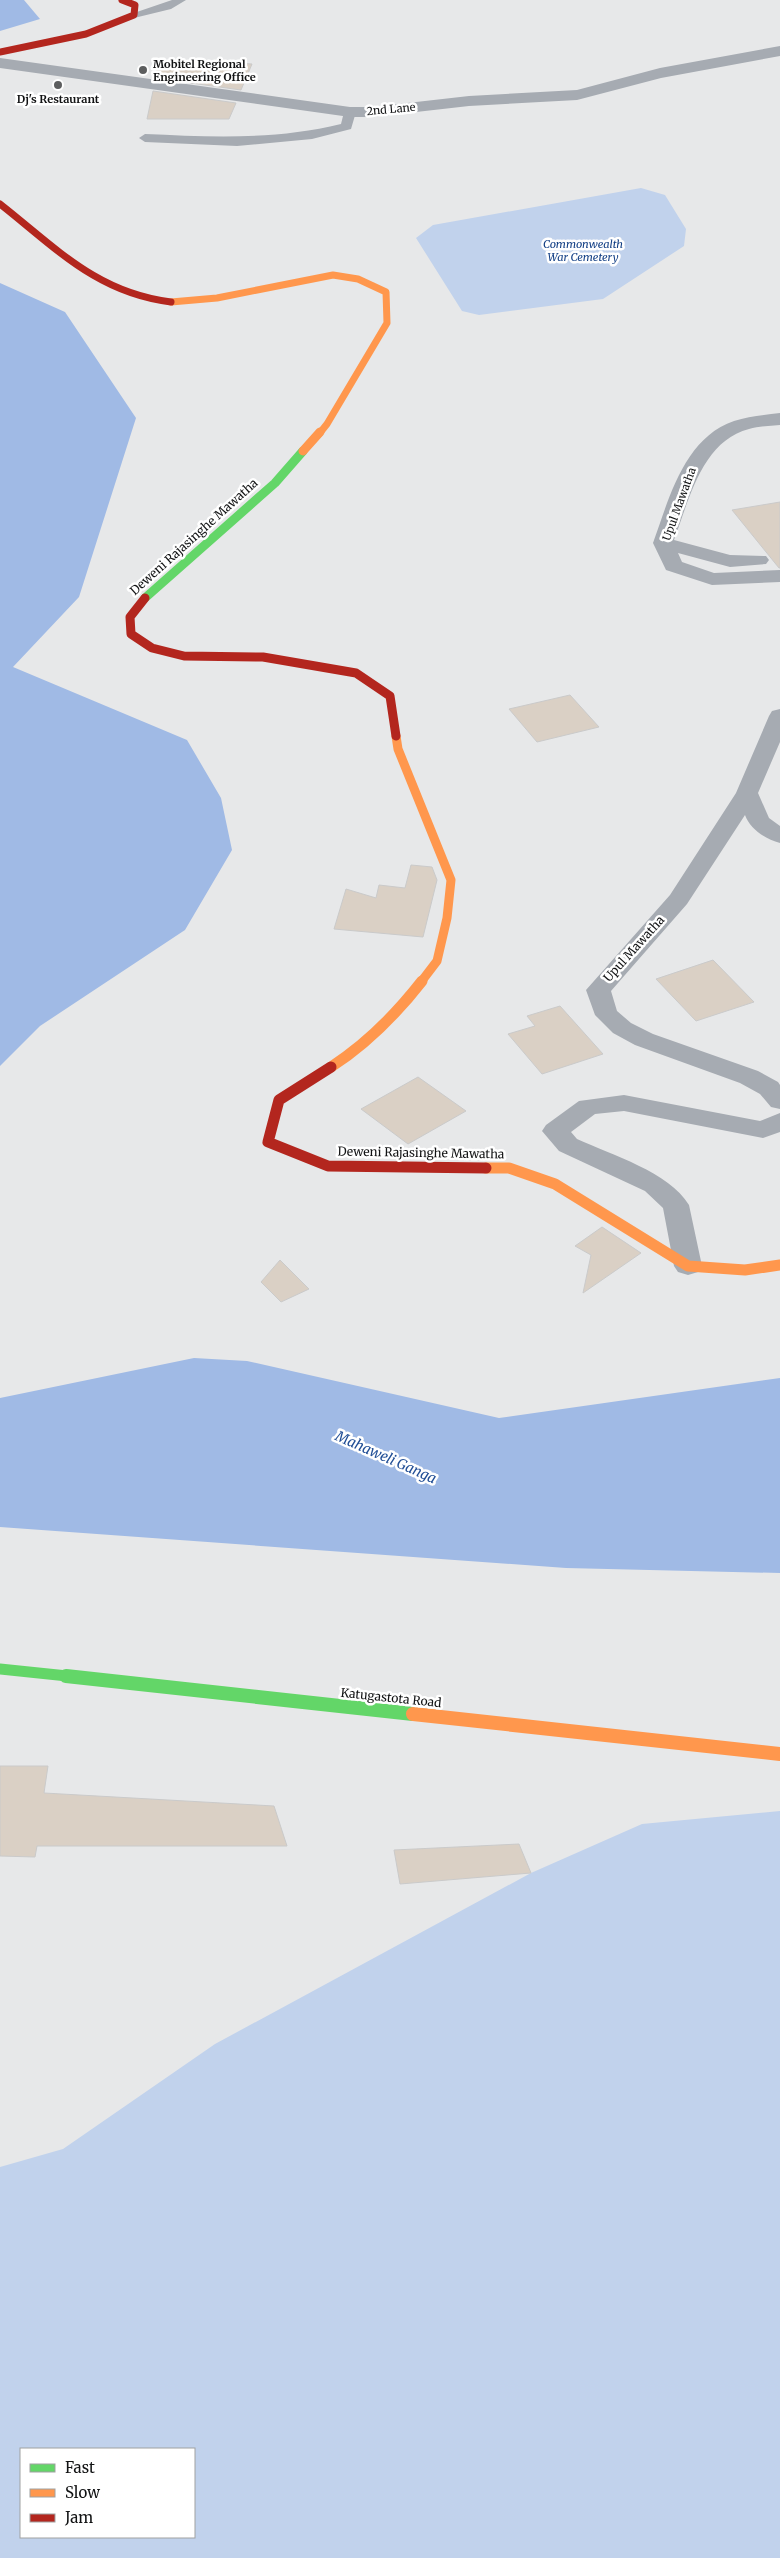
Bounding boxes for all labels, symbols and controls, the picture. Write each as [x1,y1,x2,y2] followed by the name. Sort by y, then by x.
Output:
[153,57,256,84] place label: Mobitel Regional Engineering Office
[137,64,149,76] marker: Mobitel Regional Engineering Office
[52,79,64,91] marker: Dj's Restaurant
[17,92,100,106] place label: Dj's Restaurant
[366,100,416,118] street label: 2nd Lane
[543,237,623,264] park label: Commonwealth War Cemetery
[659,465,699,543] street label: Upul Mawatha
[127,475,261,598] street label: Deweni Rajasinghe Mawatha
[600,912,668,985] street label: Upul Mawatha
[337,1144,505,1161] street label: Deweni Rajasinghe Mawatha
[332,1426,439,1487] water label: Mahaweli Ganga
[340,1685,442,1710] street label: Katugastota Road
[20,2448,195,2538] legend
[65,2458,95,2477] text: Fast
[65,2483,100,2502] text: Slow
[64,2508,93,2527] text: Jam

